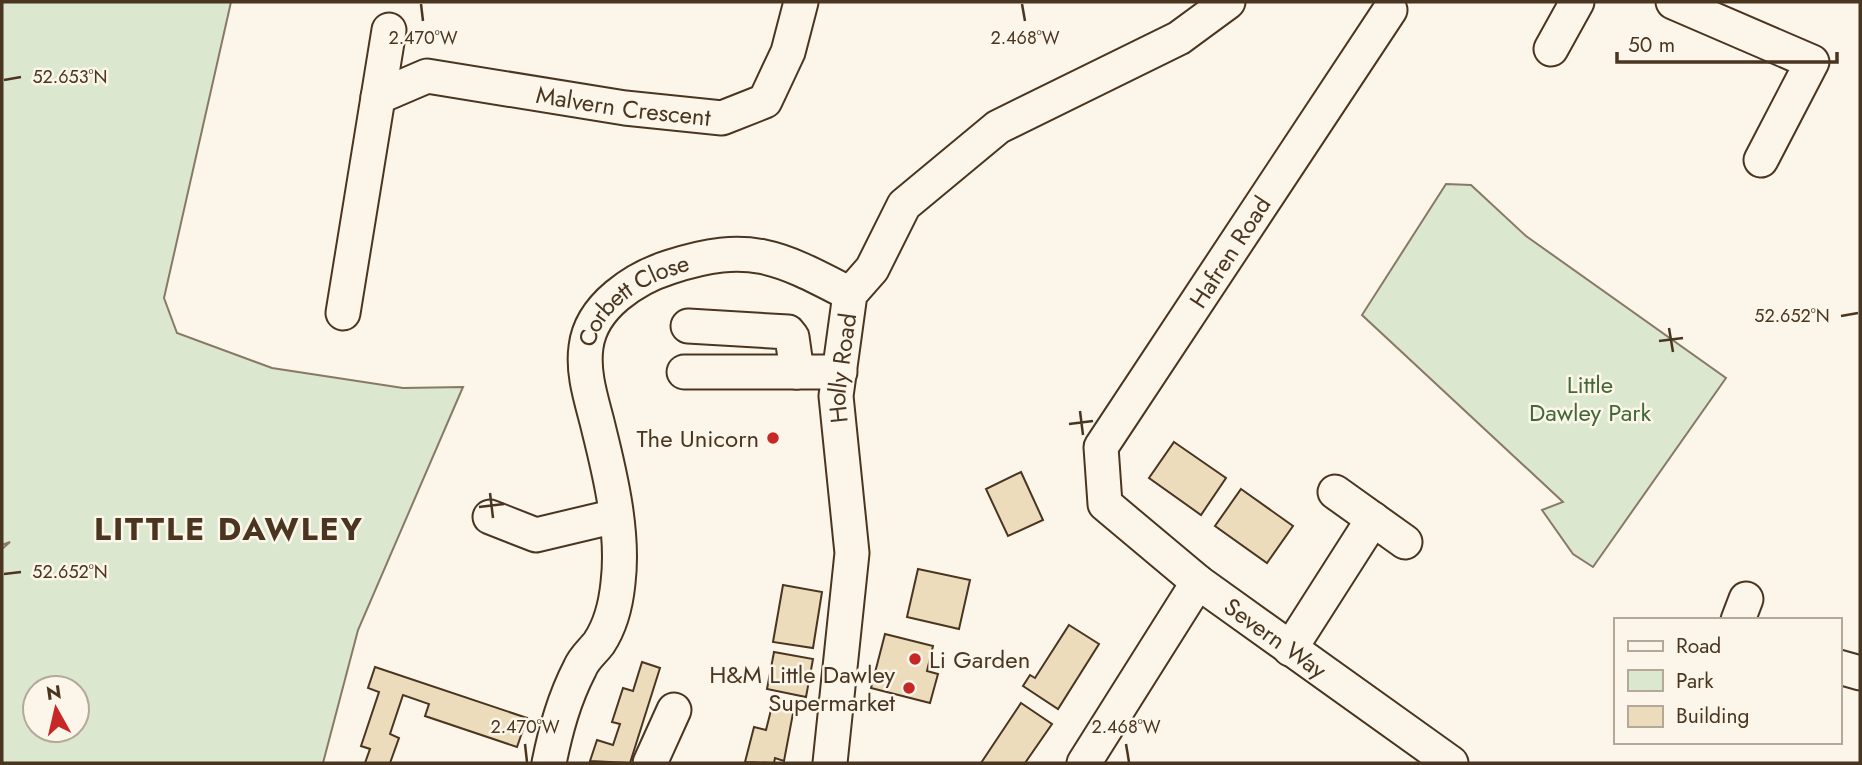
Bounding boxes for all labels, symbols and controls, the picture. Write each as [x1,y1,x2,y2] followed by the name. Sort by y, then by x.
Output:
[1617,21,1838,65] scale bar
[388,25,458,51] text: 2.470°W
[990,25,1060,51] text: 2.468°W
[1628,30,1675,60] text: 50 m
[32,64,108,90] text: 52.653°N
[534,76,713,134] street label: Malvern Crescent
[1181,189,1279,315] street label: Hafren Road
[569,245,693,350] street label: Corbett Close
[1754,303,1830,329] text: 52.652°N
[818,311,865,425] street label: Holly Road
[1529,367,1651,430] park label: Little Dawley Park
[636,421,759,456] place label: The Unicorn
[765,430,781,446] marker: The Unicorn
[94,506,364,552] district label: LITTLE DAWLEY
[32,559,108,585] text: 52.652°N
[1217,589,1335,687] street label: Severn Way
[1614,618,1841,744] legend
[1676,631,1721,661] text: Road
[929,642,1030,677] place label: Li Garden
[907,651,923,667] marker: Li Garden
[709,657,895,720] place label: H&M Little Dawley Supermarket
[1676,666,1714,696] text: Park
[21,674,91,744] north arrow
[44,678,63,707] text: N
[901,680,917,696] marker: H&M Little Dawley Supermarket
[1676,701,1749,731] text: Building
[490,714,560,740] text: 2.470°W
[1091,714,1161,740] text: 2.468°W

